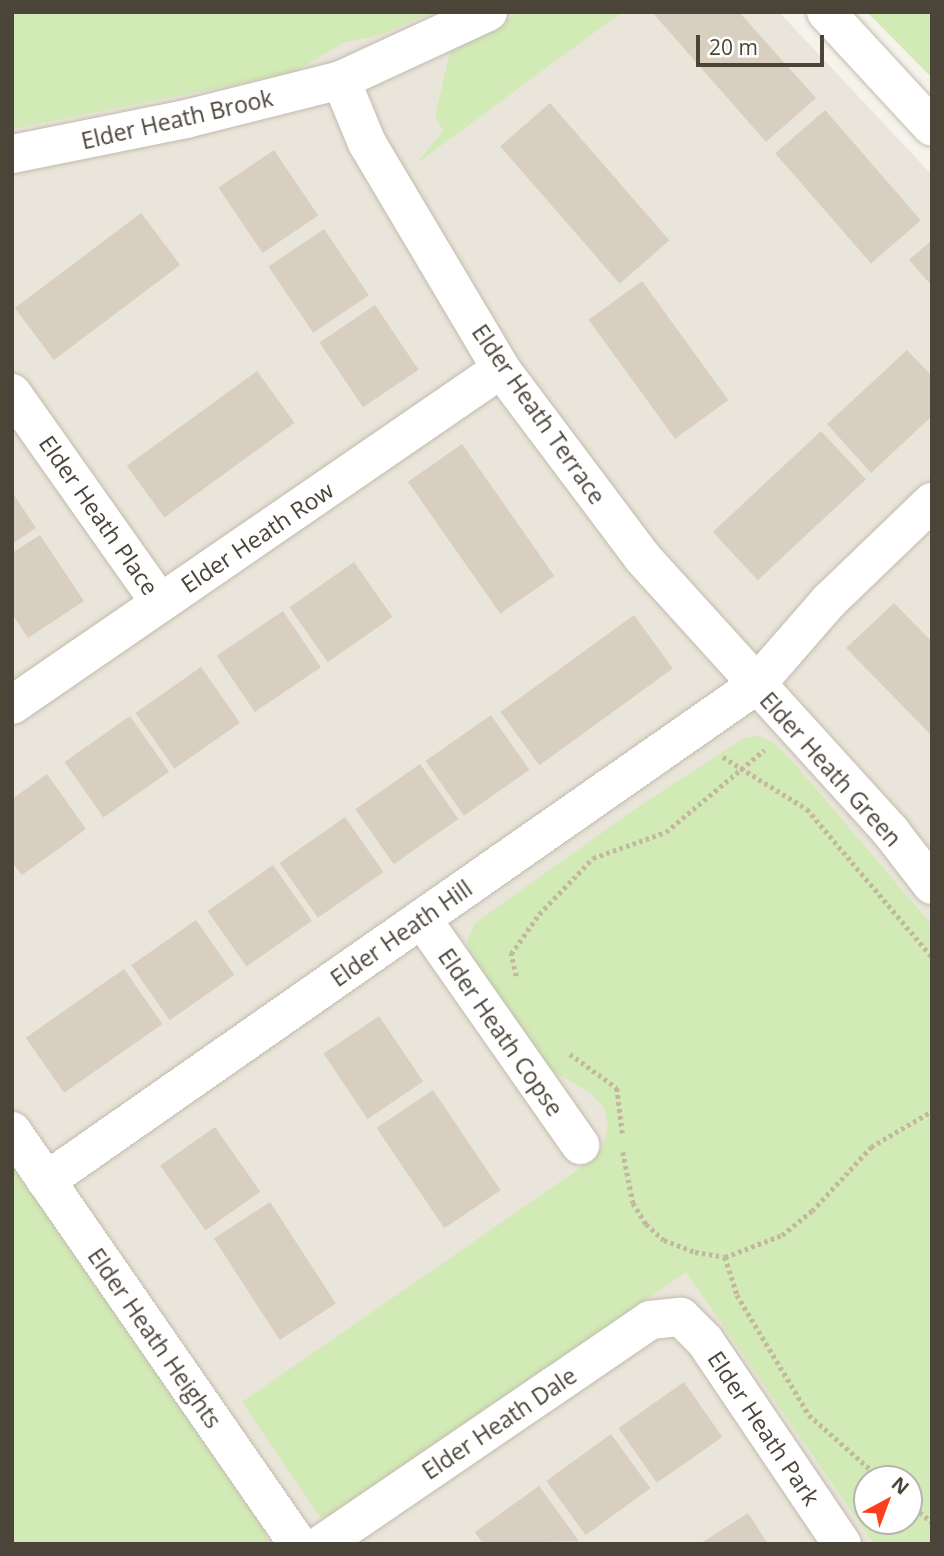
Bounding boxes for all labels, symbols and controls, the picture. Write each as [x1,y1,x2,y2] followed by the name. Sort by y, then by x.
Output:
[699,21,827,65] scale bar
[709,33,758,61] text: 20 m
[78,84,276,154] street label: Elder Heath Brook
[467,319,611,509] street label: Elder Heath Terrace
[34,430,164,600] street label: Elder Heath Place
[176,476,338,598] street label: Elder Heath Row
[755,686,907,852] street label: Elder Heath Green
[325,874,477,992] street label: Elder Heath Hill
[433,943,569,1121] street label: Elder Heath Copse
[83,1243,227,1433] street label: Elder Heath Heights
[702,1346,826,1510] street label: Elder Heath Park
[417,1361,581,1485] street label: Elder Heath Dale
[853,1465,923,1535] north arrow
[886,1471,915,1501] text: N

